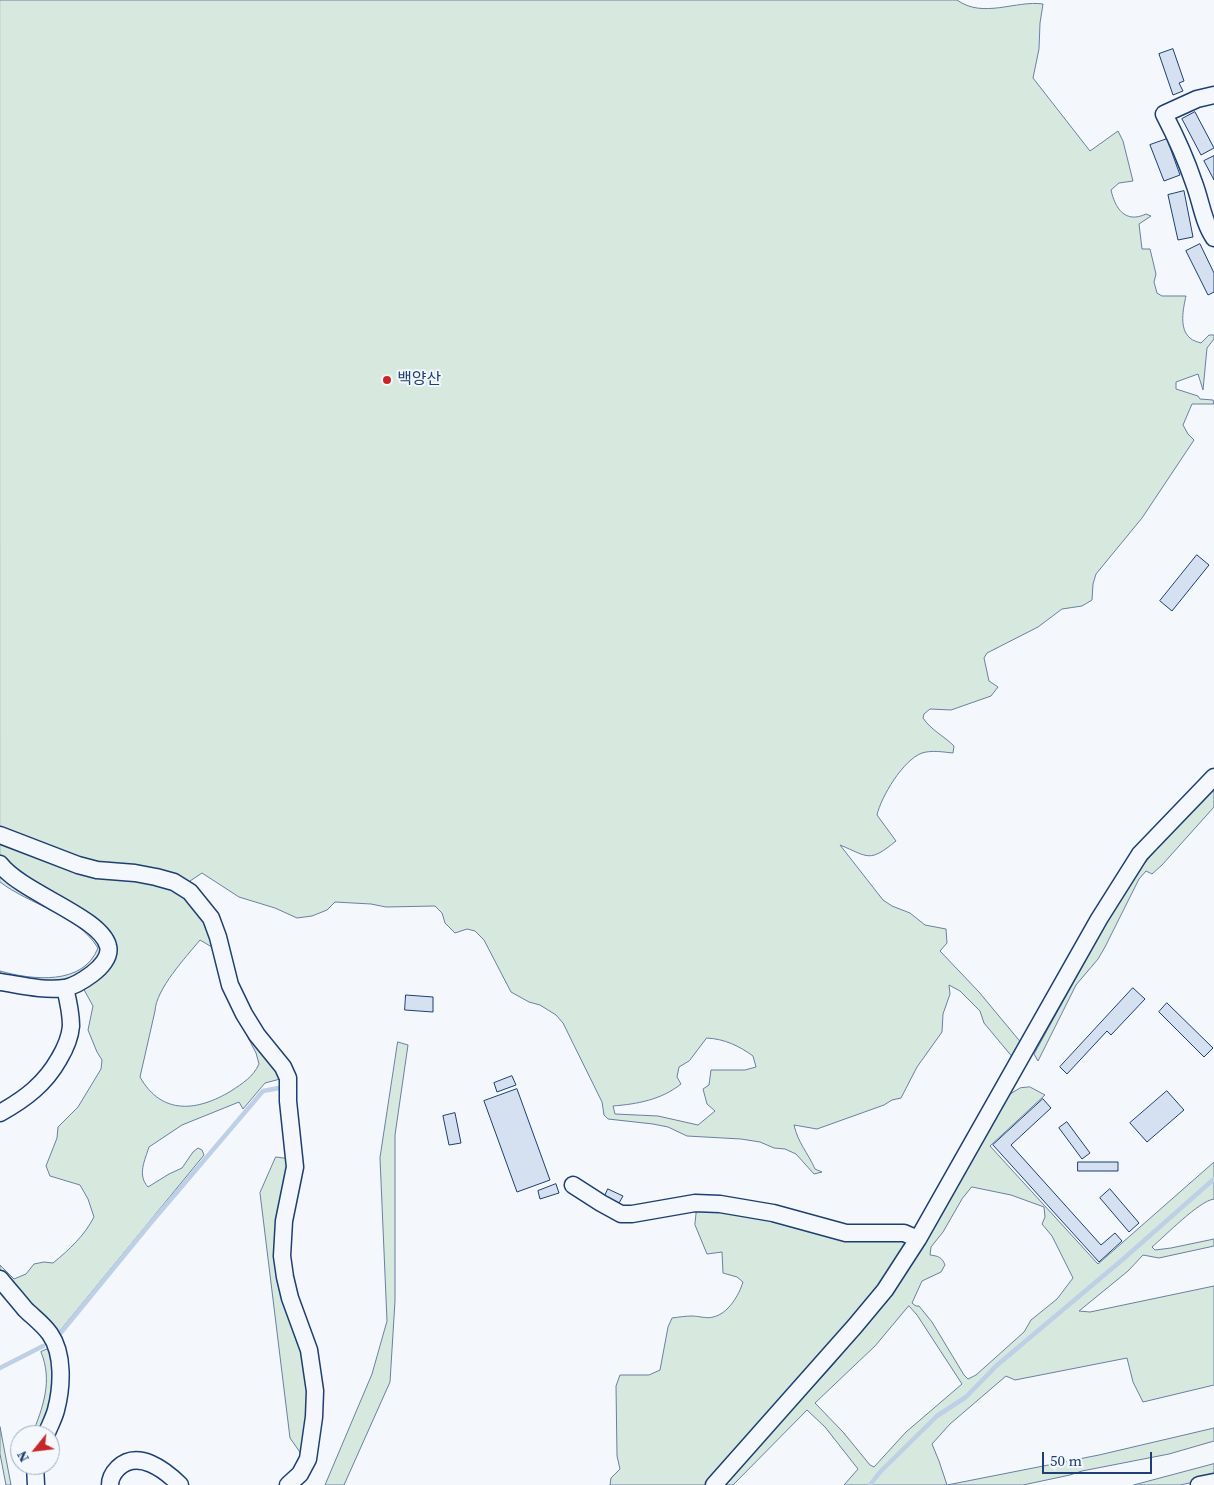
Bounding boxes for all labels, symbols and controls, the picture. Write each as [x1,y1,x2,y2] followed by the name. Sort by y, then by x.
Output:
[397,370,441,390] place label: 백양산
[381,374,393,386] marker: 백양산
[10,1425,60,1475] north arrow
[1044,1442,1154,1474] scale bar
[12,1447,34,1466] text: N
[1050,1450,1082,1471] text: 50 m

